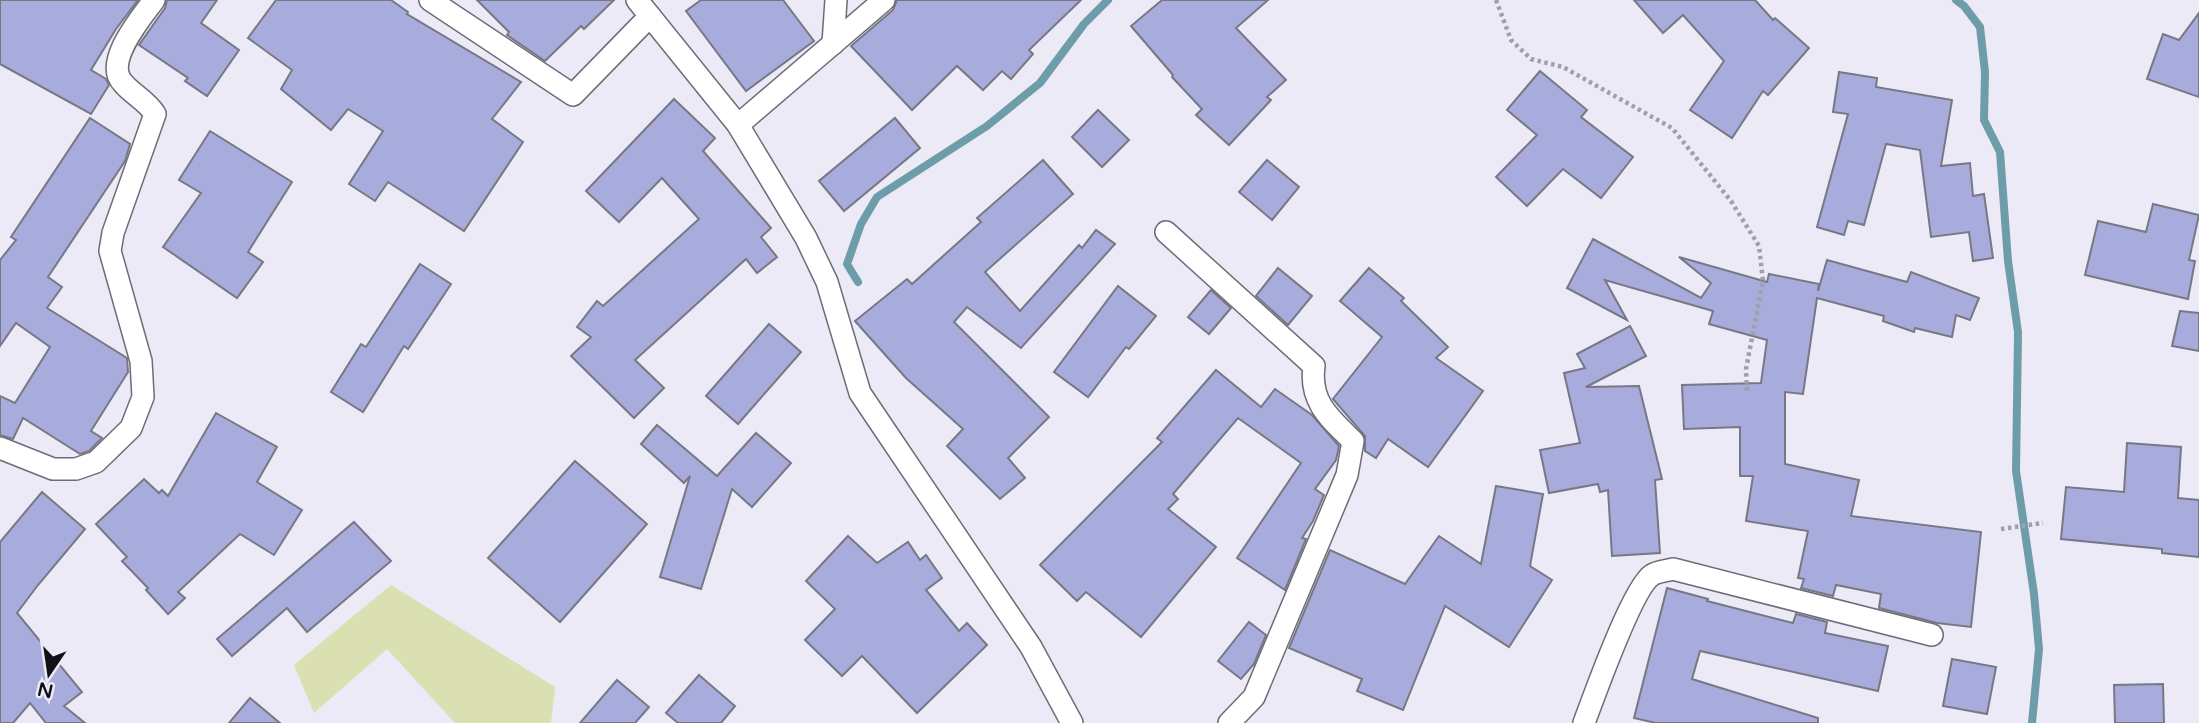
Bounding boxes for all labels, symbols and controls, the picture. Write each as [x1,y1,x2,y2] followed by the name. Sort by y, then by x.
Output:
[14,639,84,709] north arrow
[35,677,55,702] text: N

